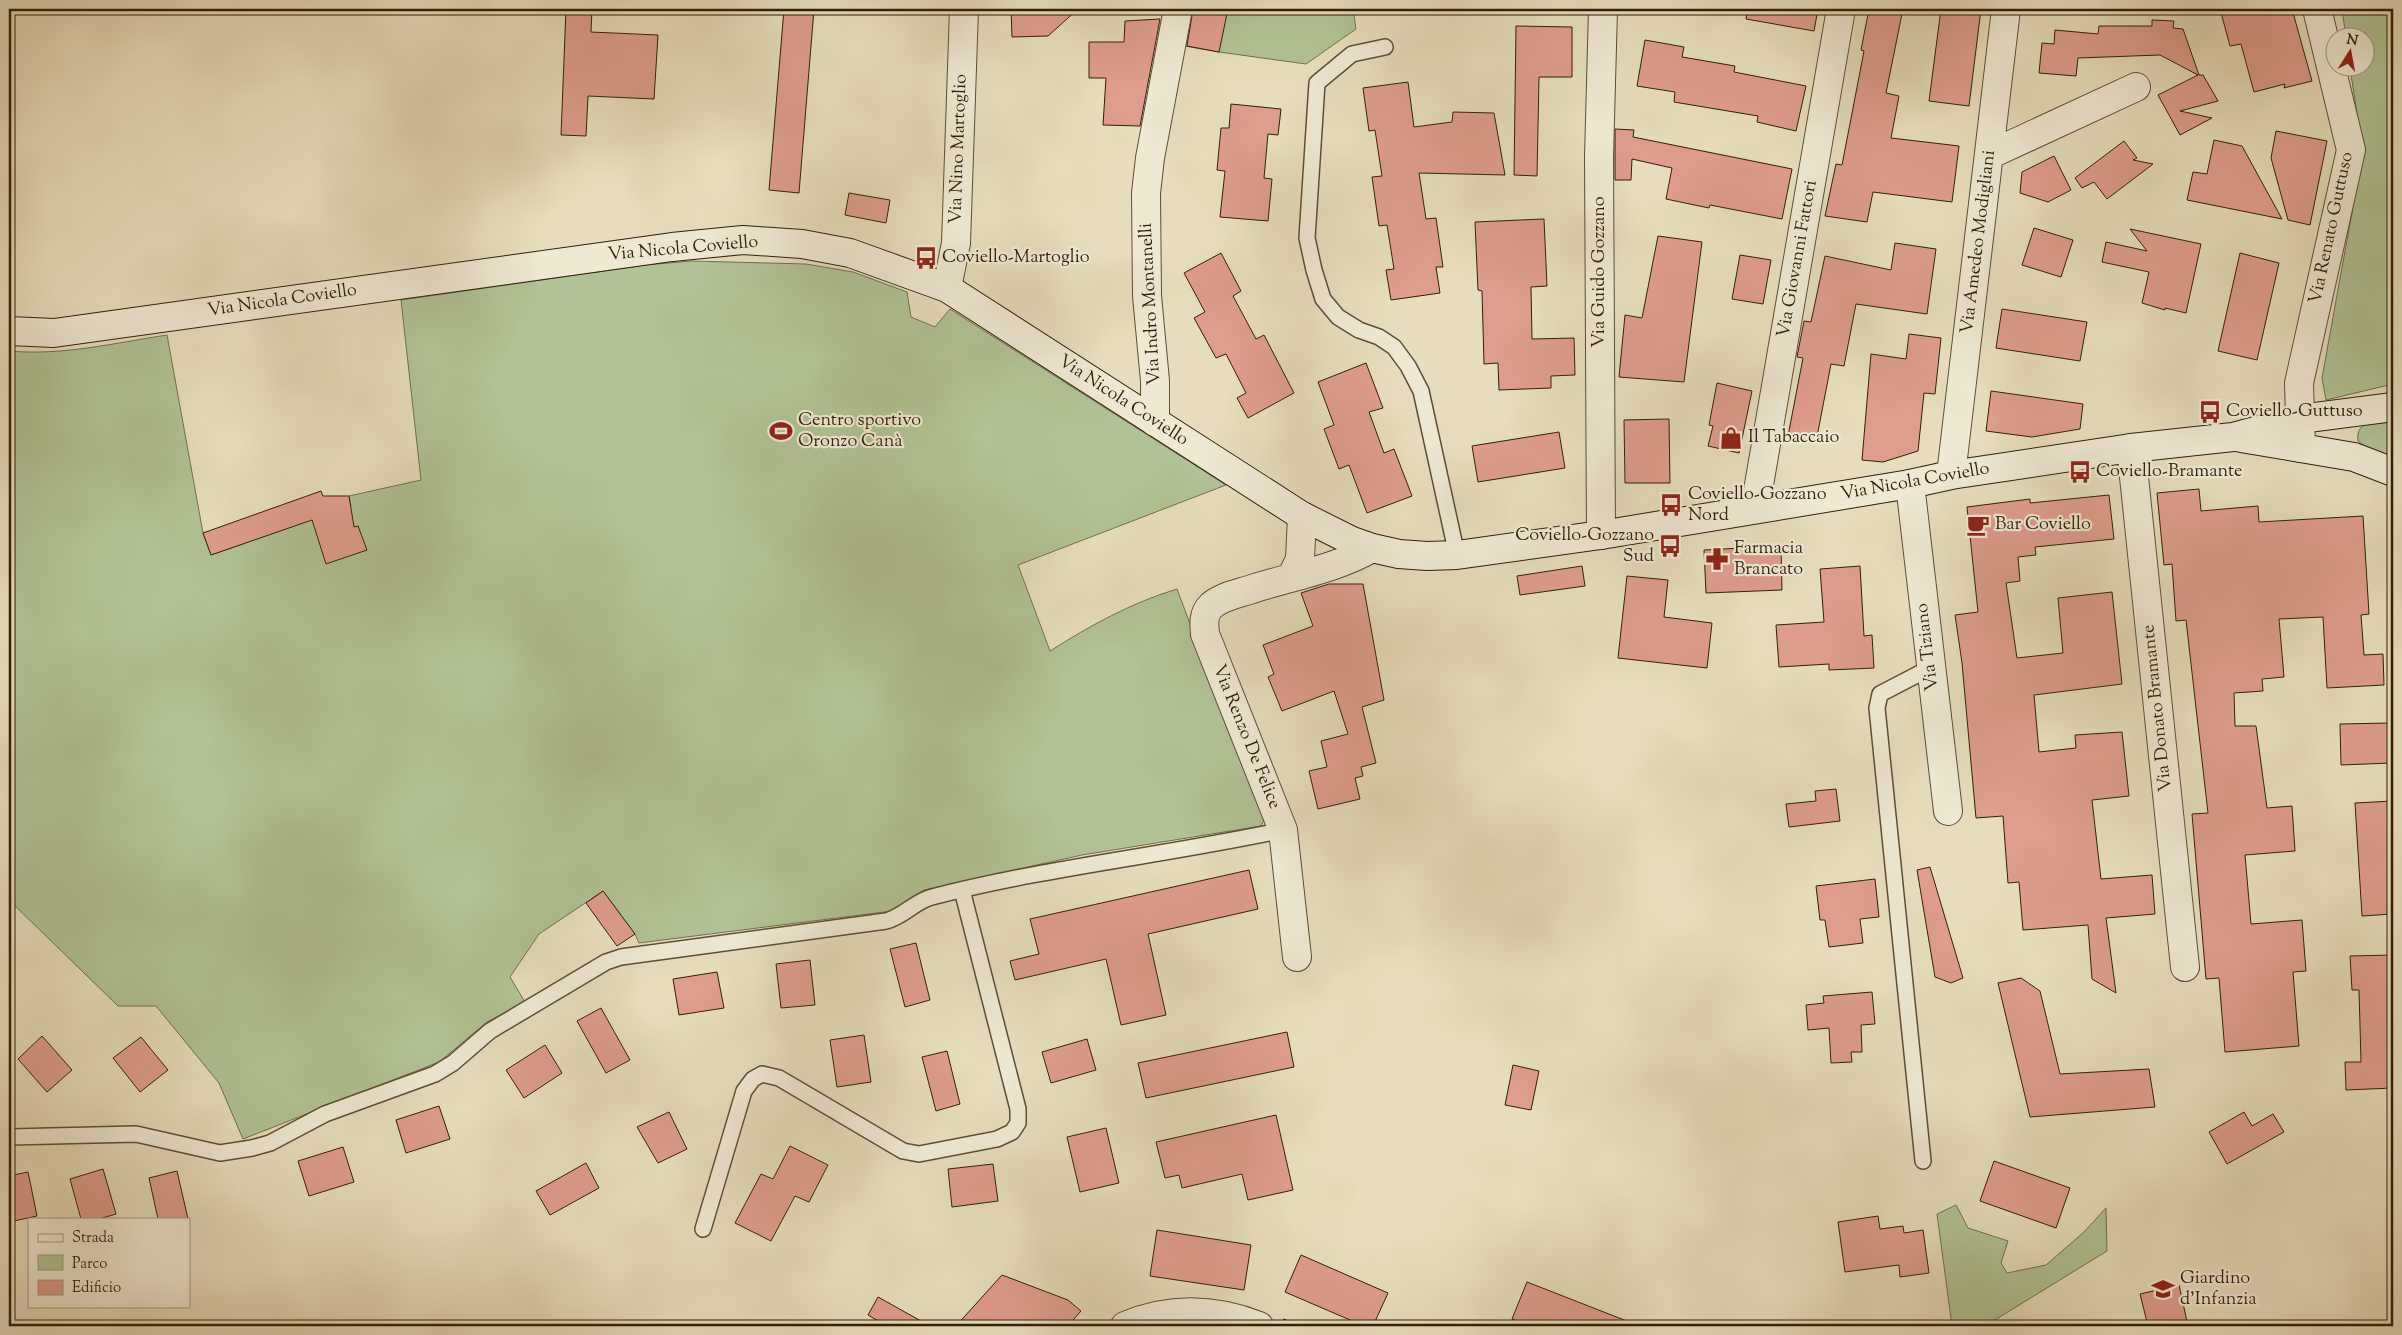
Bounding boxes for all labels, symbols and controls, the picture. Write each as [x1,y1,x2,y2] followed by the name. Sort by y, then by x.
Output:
[2324,28,2374,78] north arrow
[2345,30,2359,52] text: N
[943,73,975,225] street label: Via Nino Martoglio
[1955,149,2003,335] street label: Via Amedeo Modigliani
[2303,149,2361,306] street label: Via Renato Guttuso
[1771,178,1825,340] street label: Via Giovanni Fattori
[1587,196,1613,348] street label: Via Guido Gozzano
[1134,222,1168,386] street label: Via Indro Montanelli
[607,229,759,269] street label: Via Nicola Coviello
[913,245,939,271] bus stop icon: Coviello-Martoglio
[942,245,1090,271] place label: Coviello-Martoglio
[206,278,359,324] street label: Via Nicola Coviello
[1053,349,1193,453] street label: Via Nicola Coviello
[2197,399,2223,425] bus stop icon: Coviello-Guttuso
[2226,399,2363,425] place label: Coviello-Guttuso
[798,408,921,455] place label: Centro sportivo Oronzo Canà
[768,418,794,444] sports icon: Centro sportivo Oronzo Canà
[1718,425,1744,451] shop icon: Il Tabaccaio
[1748,425,1839,451] place label: Il Tabaccaio
[1838,456,1992,508] street label: Via Nicola Coviello
[2067,459,2093,485] bus stop icon: Coviello-Bramante
[2096,459,2242,485] place label: Coviello-Bramante
[1688,482,1827,529] place label: Coviello-Gozzano Nord
[1658,492,1684,518] bus stop icon: Coviello-Gozzano Nord
[1965,512,1991,538] cafe icon: Bar Coviello
[1995,512,2091,538] place label: Bar Coviello
[1515,523,1654,570] place label: Coviello-Gozzano Sud
[1657,533,1683,559] bus stop icon: Coviello-Gozzano Sud
[1734,536,1803,583] place label: Farmacia Brancato
[1704,546,1730,572] pharmacy icon: Farmacia Brancato
[1910,602,1946,692] street label: Via Tiziano
[2136,623,2180,793] street label: Via Donato Bramante
[1205,661,1287,813] street label: Via Renzo De Felice
[28,1218,190,1308] legend
[72,1228,114,1249] text: Strada
[72,1254,108,1275] text: Parco
[2180,1266,2257,1313] place label: Giardino d'Infanzia
[2150,1276,2176,1302] school or university icon: Giardino d'Infanzia
[72,1278,121,1299] text: Edificio

